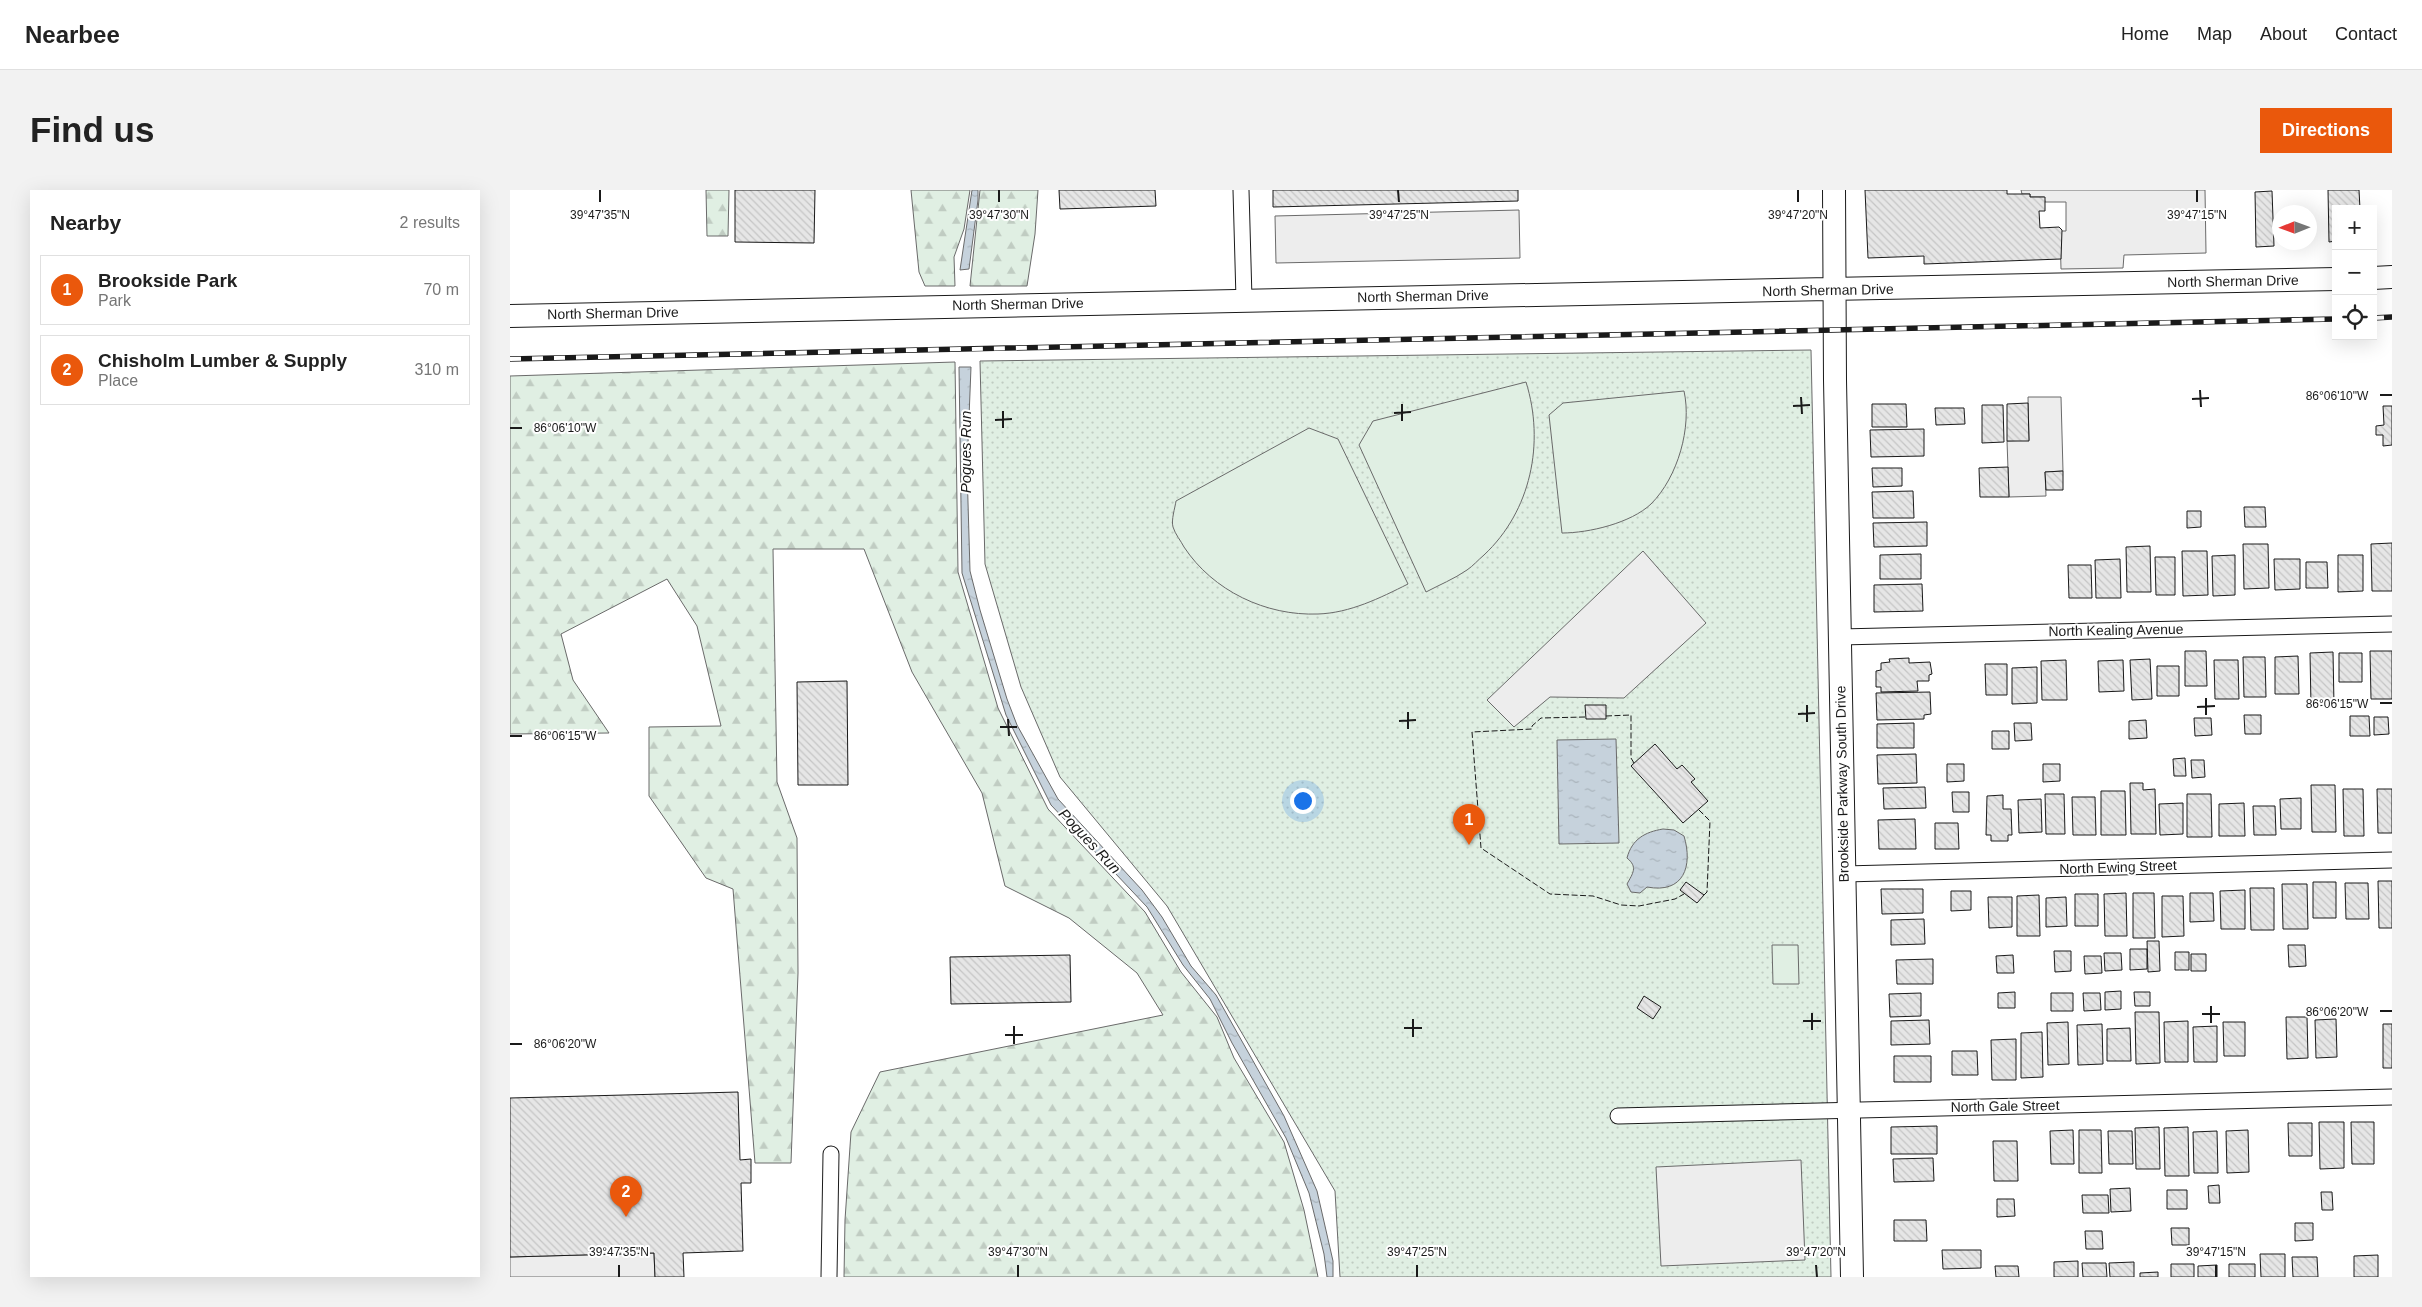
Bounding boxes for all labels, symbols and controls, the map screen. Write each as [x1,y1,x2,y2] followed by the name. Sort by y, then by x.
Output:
[25,21,120,48] text: Nearbee
[2121,24,2169,44] text: Home
[2197,24,2232,44] text: Map
[2260,24,2307,44] text: About
[2335,24,2397,44] text: Contact
[2260,108,2392,153] button: Directions
[30,110,154,149] text: Find us
[2272,205,2317,250] north arrow
[2332,205,2377,340] map controls
[2332,205,2377,250] button: +
[570,208,630,222] text: 39°47'35"N
[969,208,1029,222] text: 39°47'30"N
[1369,208,1429,222] text: 39°47'25"N
[1768,208,1828,222] text: 39°47'20"N
[2167,208,2227,222] text: 39°47'15"N
[50,211,121,234] text: Nearby
[400,214,460,231] text: 2 results
[2332,250,2377,295] button: −
[98,270,237,291] text: Brookside Park
[2167,272,2299,290] street label: North Sherman Drive
[63,281,71,298] text: 1
[423,281,459,298] text: 70 m
[1762,281,1894,299] street label: North Sherman Drive
[1357,287,1489,305] street label: North Sherman Drive
[98,292,131,309] text: Park
[952,295,1084,313] street label: North Sherman Drive
[2332,295,2377,340] button: locate
[547,304,679,322] street label: North Sherman Drive
[98,350,347,371] text: Chisholm Lumber & Supply
[63,361,71,378] text: 2
[415,361,459,378] text: 310 m
[98,372,138,389] text: Place
[2306,389,2369,403] text: 86°06'10"W
[957,411,974,493] water label: Pogues Run
[534,421,597,435] text: 86°06'10"W
[2048,621,2184,639] street label: North Kealing Avenue
[1832,685,1852,883] street label: Brookside Parkway South Drive
[2306,697,2369,711] text: 86°06'15"W
[534,729,597,743] text: 86°06'15"W
[1290,788,1316,814] your location
[1453,804,1485,845] pin: 1
[1056,805,1124,877] water label: Pogues Run
[2059,857,2177,877] street label: North Ewing Street
[2306,1005,2369,1019] text: 86°06'20"W
[534,1037,597,1051] text: 86°06'20"W
[1950,1097,2060,1115] street label: North Gale Street
[610,1176,642,1217] pin: 2
[589,1245,649,1259] text: 39°47'35"N
[988,1245,1048,1259] text: 39°47'30"N
[1387,1245,1447,1259] text: 39°47'25"N
[1786,1245,1846,1259] text: 39°47'20"N
[2186,1245,2246,1259] text: 39°47'15"N

